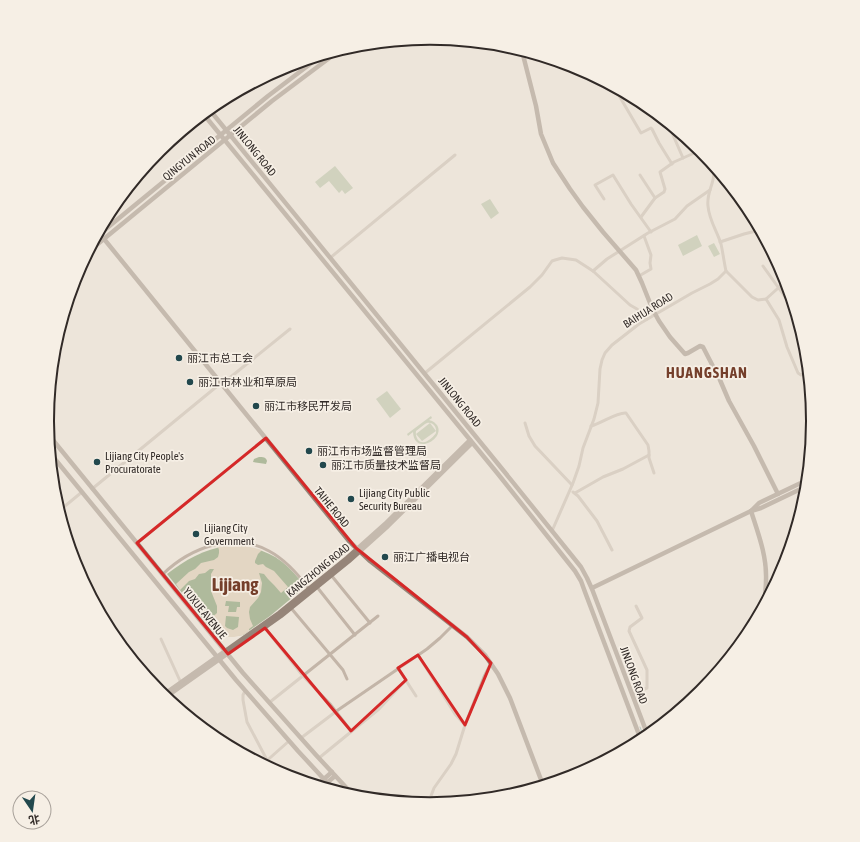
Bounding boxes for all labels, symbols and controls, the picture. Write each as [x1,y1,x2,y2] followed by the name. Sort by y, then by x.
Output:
[231,124,279,178] street label: JINLONG ROAD
[160,133,218,183] street label: QINGYUN ROAD
[621,290,675,330] street label: BAIHUA ROAD
[187,352,253,364] place label: 丽江市总工会
[174,353,184,363] marker: 丽江市总工会
[666,364,748,381] district label: HUANGSHAN
[436,375,484,429] street label: JINLONG ROAD
[198,376,297,388] place label: 丽江市林业和草原局
[185,377,195,387] marker: 丽江市林业和草原局
[264,400,352,412] place label: 丽江市移民开发局
[251,401,261,411] marker: 丽江市移民开发局
[317,445,427,457] place label: 丽江市市场监督管理局
[304,446,314,456] marker: 丽江市市场监督管理局
[105,450,184,475] place label: Lijiang City People's Procuratorate
[92,457,102,467] marker: Lijiang City People's Procuratorate
[331,459,441,471] place label: 丽江市质量技术监督局
[318,460,328,470] marker: 丽江市质量技术监督局
[312,484,352,530] street label: TAIHE ROAD
[359,487,431,512] place label: Lijiang City Public Security Bureau
[346,494,356,504] marker: Lijiang City Public Security Bureau
[204,522,254,547] place label: Lijiang City Government
[191,529,201,539] marker: Lijiang City Government
[284,541,352,599] street label: KANGZHONG ROAD
[393,551,470,563] place label: 丽江广播电视台
[380,552,390,562] marker: 丽江广播电视台
[212,573,259,595] district label: Lijiang
[181,585,229,641] street label: YUXUE AVENUE
[618,645,650,705] street label: JINLONG ROAD
[12,790,52,830] north arrow
[28,813,41,827] text: 北

